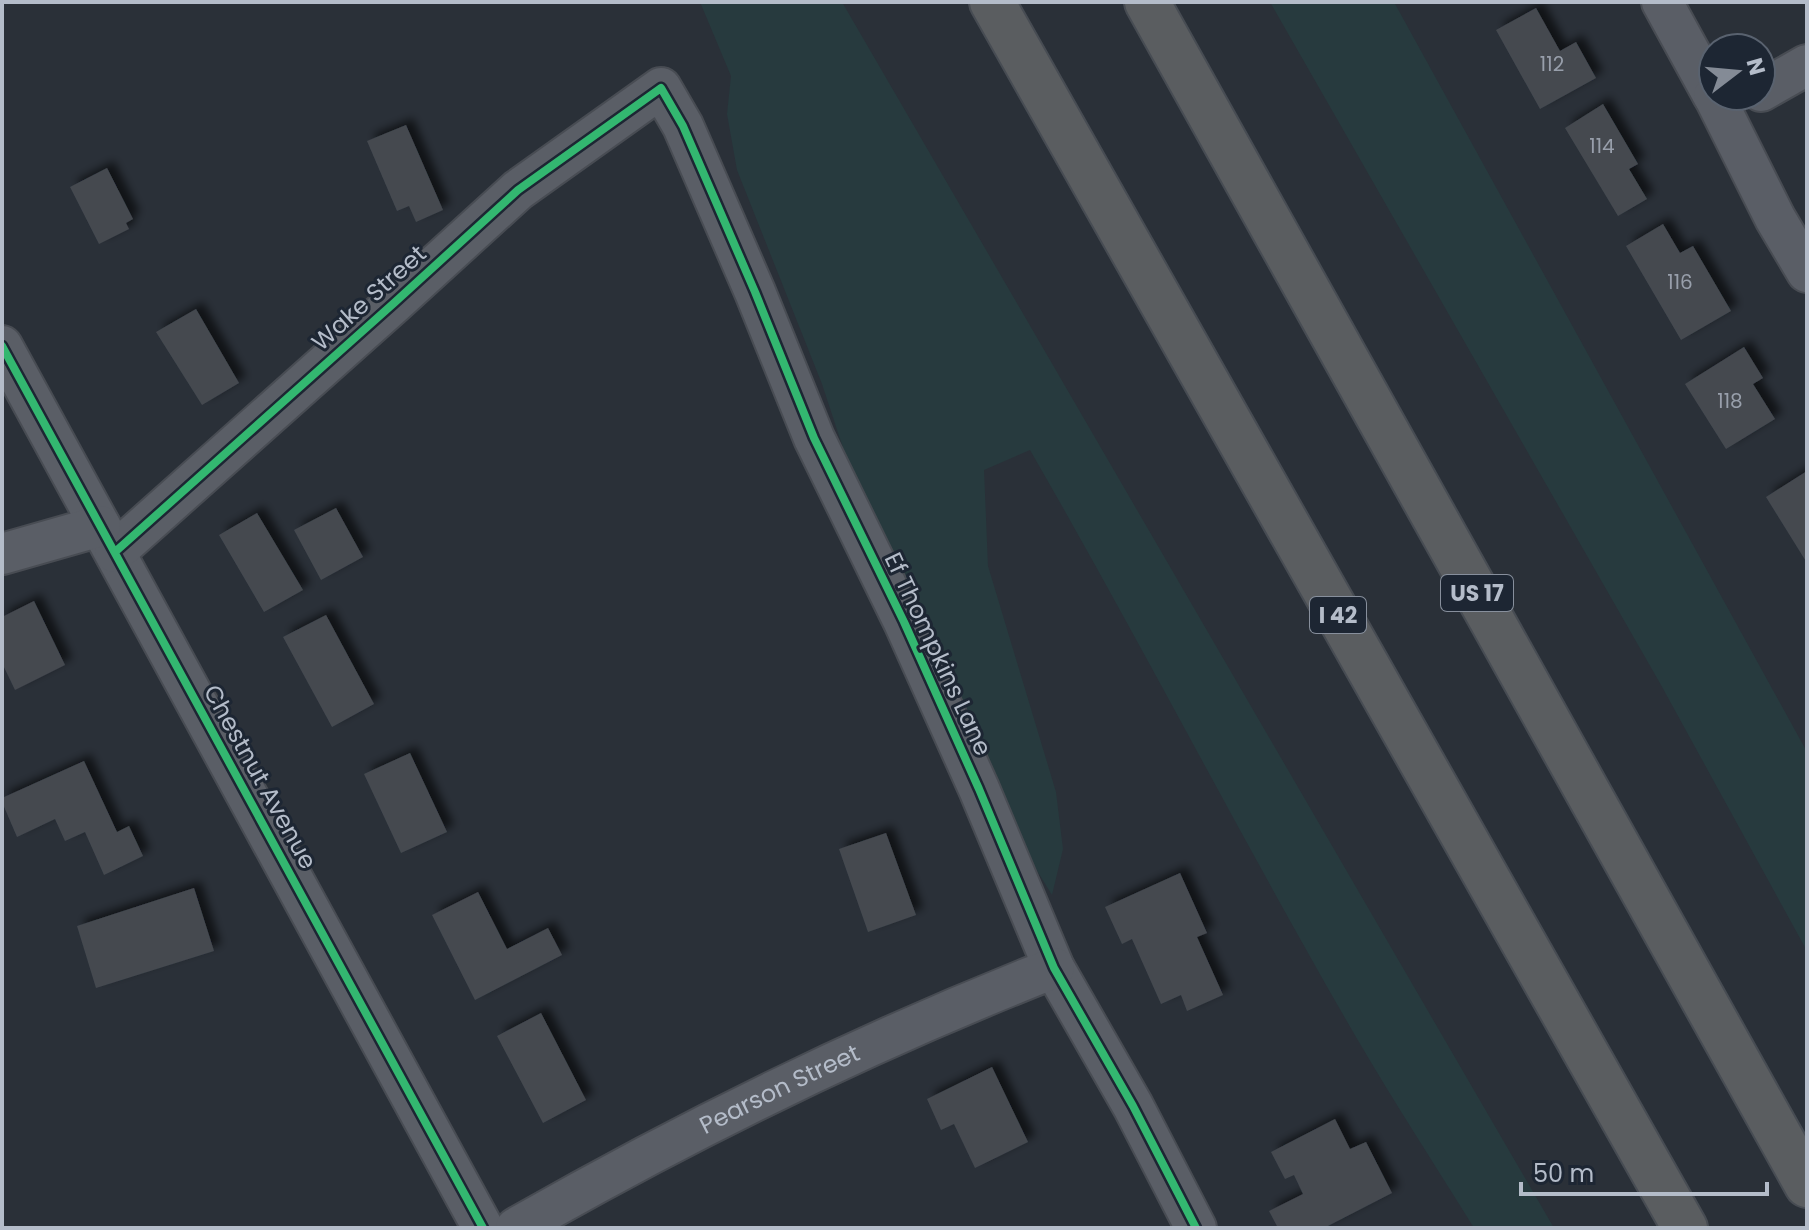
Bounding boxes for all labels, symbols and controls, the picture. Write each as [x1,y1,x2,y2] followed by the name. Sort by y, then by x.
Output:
[1697,32,1777,112] north arrow
[1540,50,1564,78] house number: 112
[1739,54,1773,79] text: N
[1589,132,1615,160] house number: 114
[304,237,433,358] street label: Wake Street
[1667,268,1693,296] house number: 116
[1717,387,1743,415] house number: 118
[877,547,1000,761] street label: Ef Thompkins Lane
[1441,575,1513,611] road number: US 17
[1310,597,1366,633] road number: I 42
[196,679,325,875] street label: Chestnut Avenue
[694,1036,865,1142] street label: Pearson Street
[1521,1146,1767,1196] scale bar
[1533,1157,1594,1190] text: 50 m

